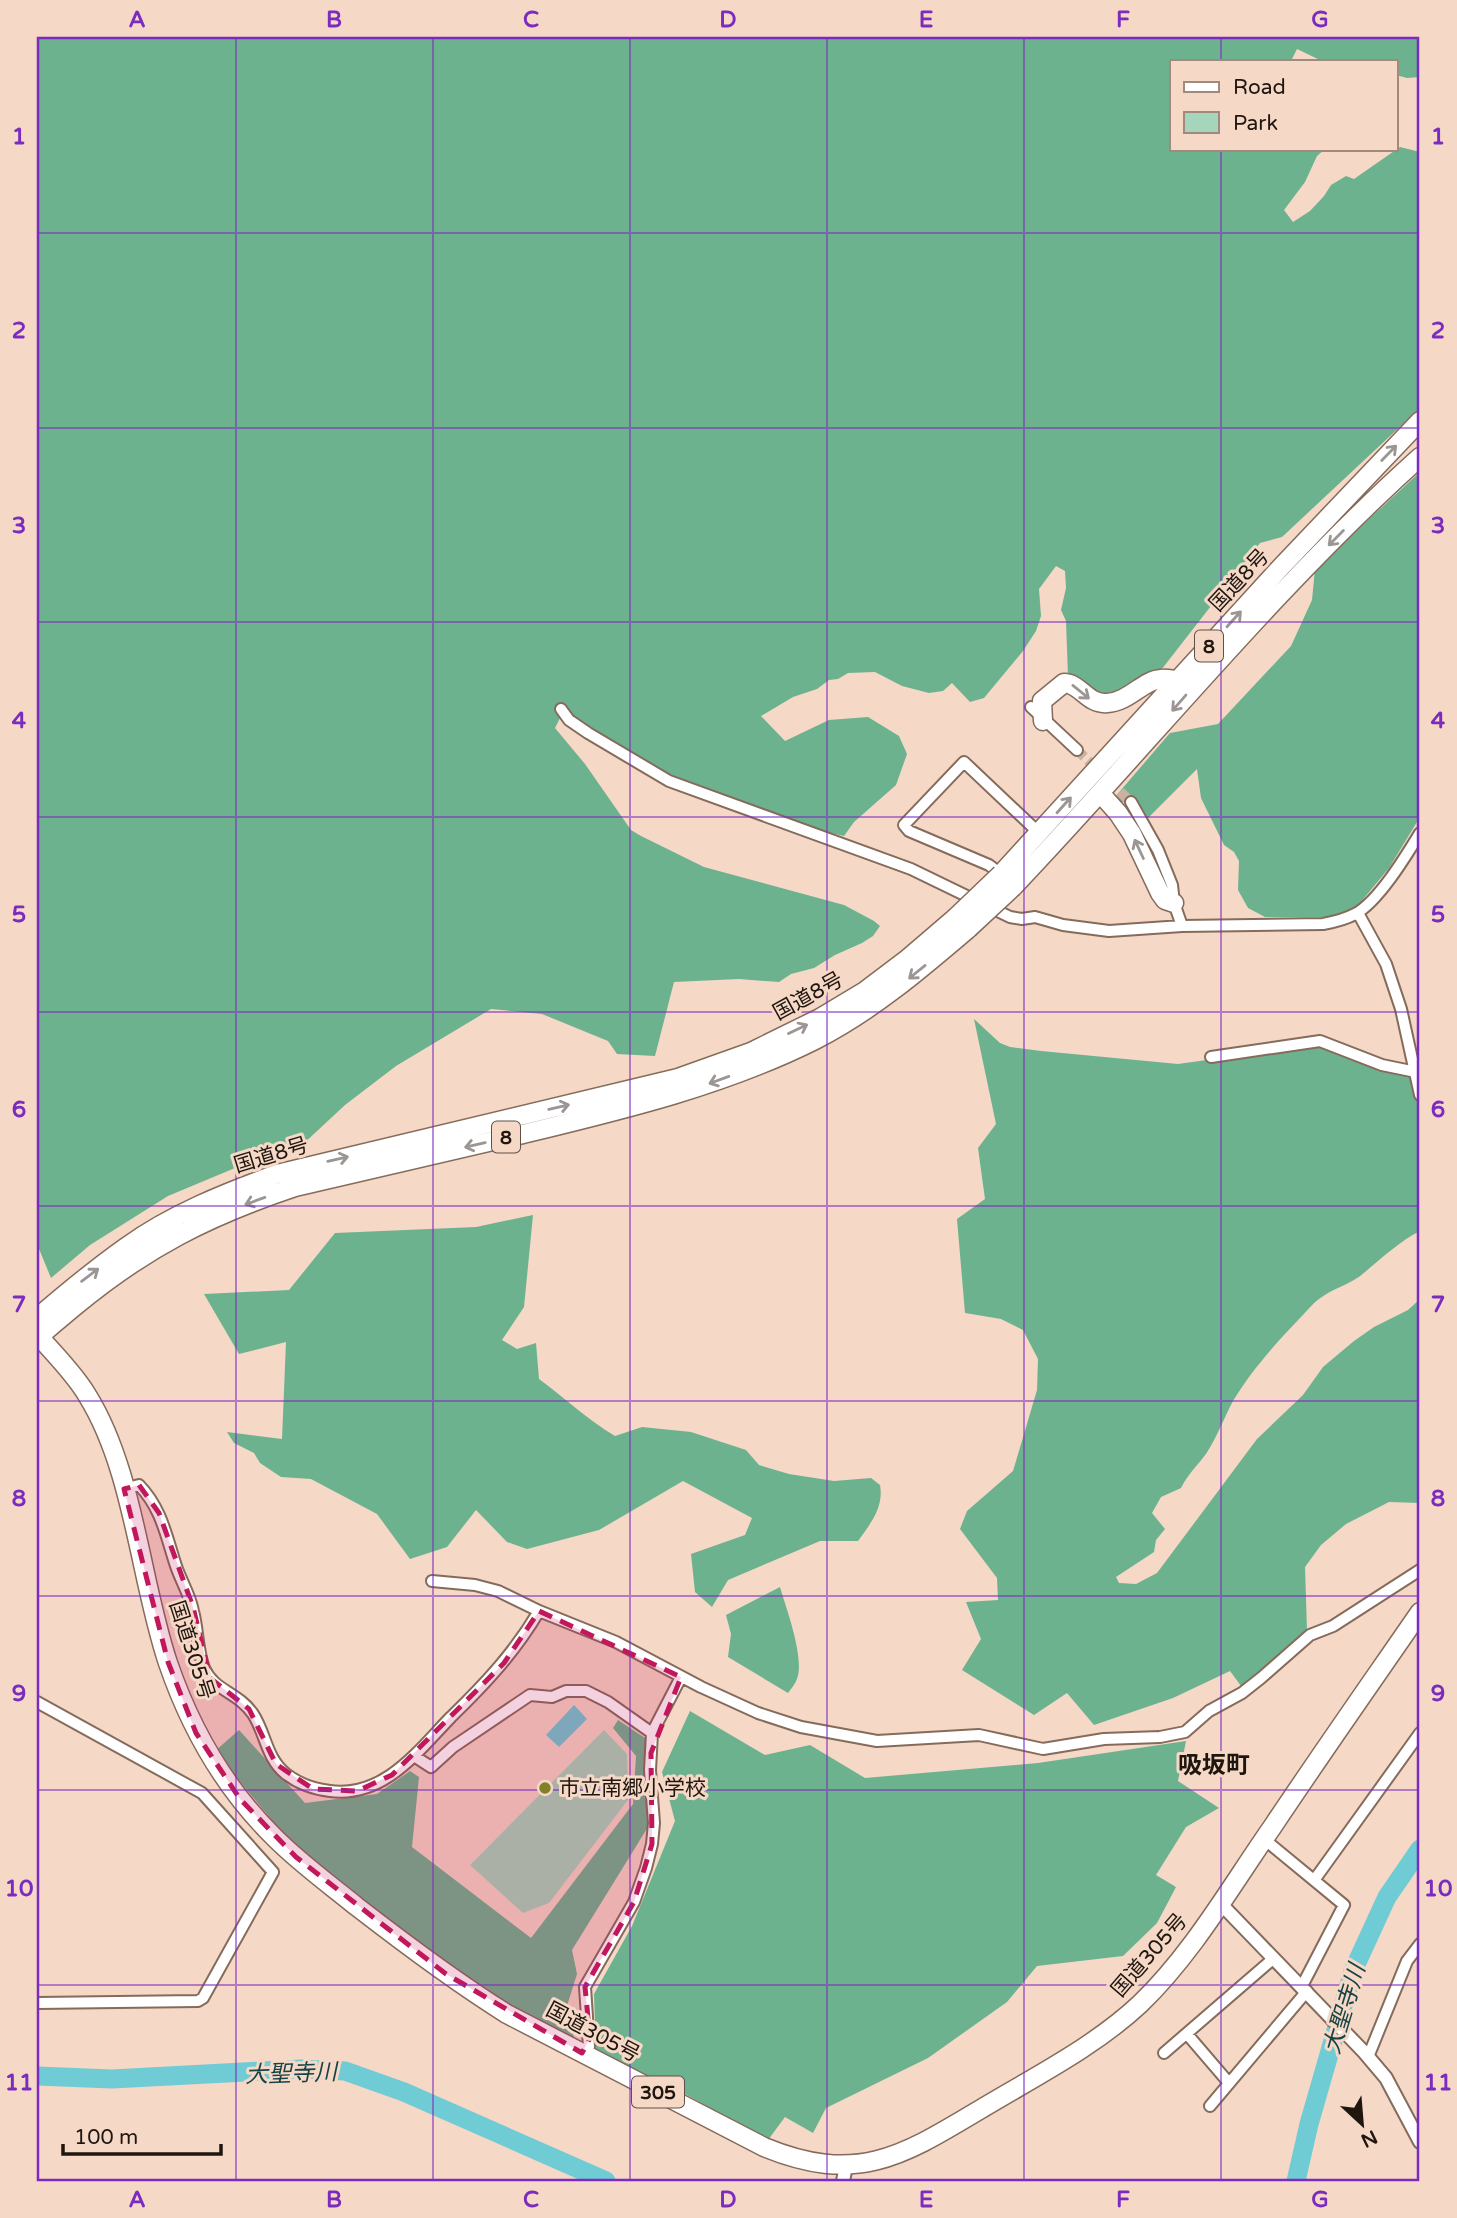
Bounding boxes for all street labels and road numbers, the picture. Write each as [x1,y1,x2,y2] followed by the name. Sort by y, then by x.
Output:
[1204,544,1274,617] street label: 国道8号
[1195,631,1223,662] road number: 8
[769,967,848,1026] street label: 国道8号
[492,1121,520,1152] road number: 8
[231,1132,311,1179] street label: 国道8号
[164,1598,219,1703] street label: 国道305号
[1106,1908,1192,2002] street label: 国道305号
[542,1997,644,2068] street label: 国道305号
[632,2076,684,2108] road number: 305

